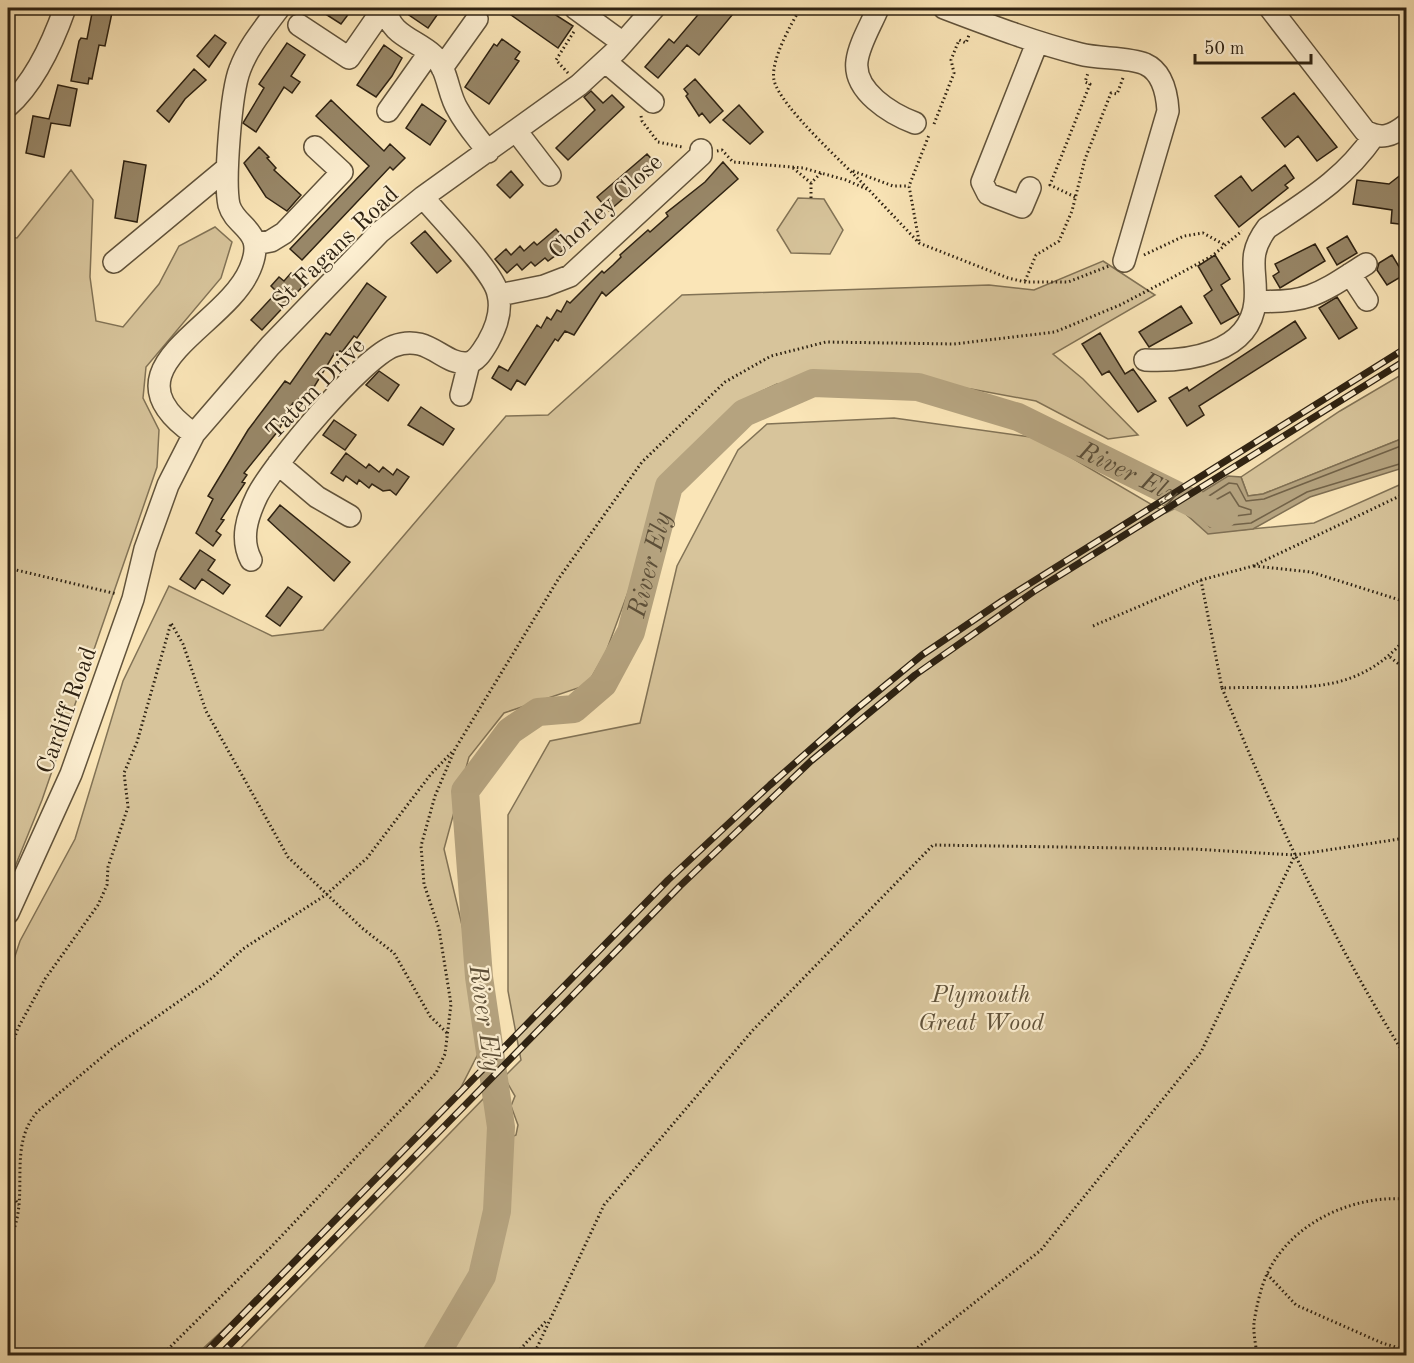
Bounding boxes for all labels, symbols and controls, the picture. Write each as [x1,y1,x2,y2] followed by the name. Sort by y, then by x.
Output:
[1195,27,1310,65] scale bar
[1204,40,1244,58] text: 50 m
[545,150,668,265] street label: Chorley Close
[269,183,404,314] street label: St Fagans Road
[262,334,370,445] street label: Tatem Drive
[1073,438,1183,509] water label: River Ely
[624,509,677,621] water label: River Ely
[34,644,102,777] street label: Cardiff Road
[464,962,504,1074] water label: River Ely
[918,984,1044,1036] park label: Plymouth Great Wood

